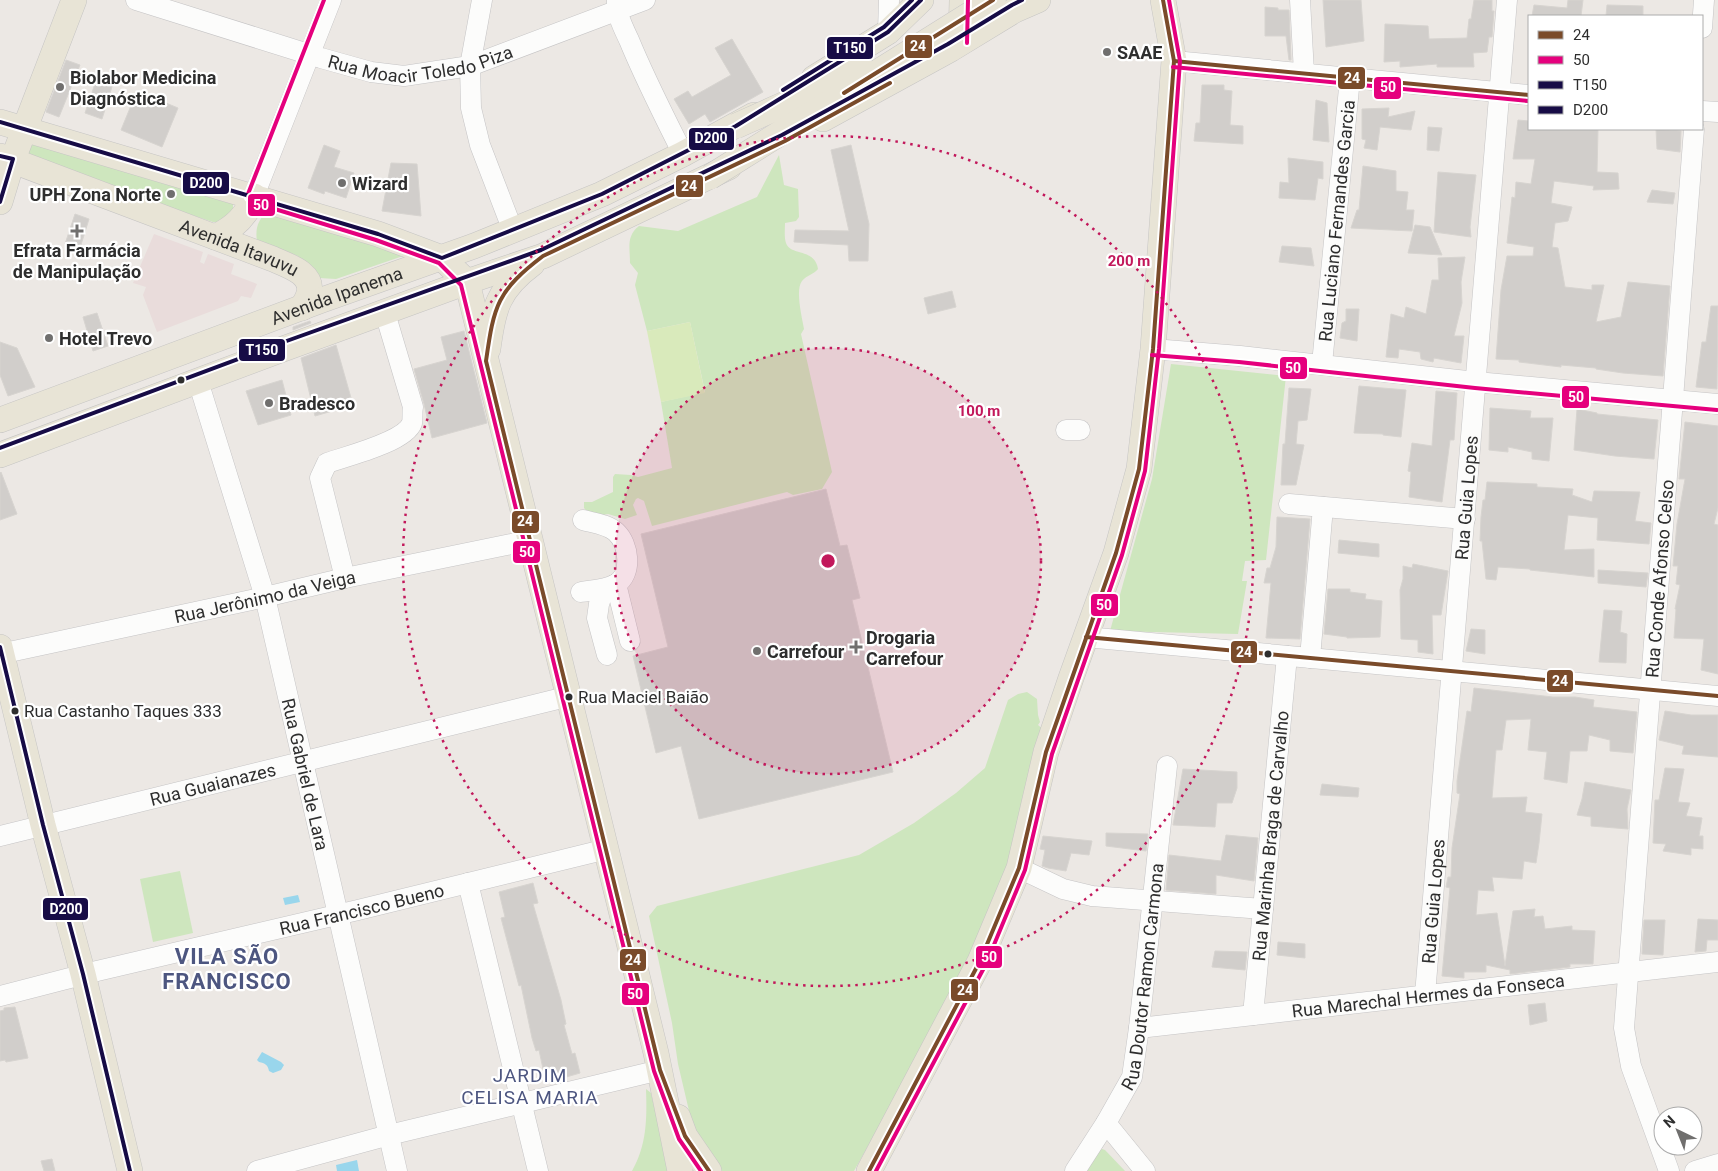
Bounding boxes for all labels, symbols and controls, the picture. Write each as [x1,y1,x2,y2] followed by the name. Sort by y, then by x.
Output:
[1528,15,1703,130] legend
[1573,26,1590,44] text: 24
[904,34,933,59] line badge: 24
[826,36,874,60] line badge: T150
[910,38,926,54] text: 24
[326,40,515,87] street label: Rua Moacir Toledo Piza
[834,40,866,56] text: T150
[1117,42,1162,63] place label: SAAE
[1101,46,1113,58] marker: SAAE
[1573,51,1590,69] text: 50
[1337,66,1366,90] line badge: 24
[70,67,217,109] place label: Biolabor Medicina Diagnóstica
[1344,70,1360,86] text: 24
[1373,76,1402,100] line badge: 50
[1573,76,1607,94] text: T150
[1380,79,1396,95] text: 50
[54,81,66,93] marker: Biolabor Medicina Diagnóstica
[1314,99,1358,343] street label: Rua Luciano Fernandes Garcia
[1573,101,1608,119] text: D200
[688,127,735,151] line badge: D200
[694,130,728,146] text: D200
[182,171,230,195] line badge: D200
[352,173,408,194] place label: Wizard
[675,174,704,198] line badge: 24
[189,175,223,191] text: D200
[336,177,348,189] marker: Wizard
[681,178,697,194] text: 24
[30,184,161,205] place label: UPH Zona Norte
[165,188,177,200] marker: UPH Zona Norte
[247,193,276,217] line badge: 50
[253,197,269,213] text: 50
[177,214,303,280] street label: Avenida Itavuvu
[71,225,83,237] marker: Efrata Farmácia de Manipulação
[13,240,141,282] place label: Efrata Farmácia de Manipulação
[1108,252,1150,270] text: 200 m
[268,262,405,329] street label: Avenida Ipanema
[59,328,152,349] place label: Hotel Trevo
[43,332,55,344] marker: Hotel Trevo
[238,338,286,362] line badge: T150
[246,342,278,358] text: T150
[1279,356,1308,380] line badge: 50
[1285,360,1301,376] text: 50
[176,375,186,385] unlabelled marker
[1561,385,1590,409] line badge: 50
[1568,389,1584,405] text: 50
[279,393,355,414] place label: Bradesco
[263,397,275,409] marker: Bradesco
[958,402,1000,420] text: 100 m
[1450,434,1482,561] street label: Rua Guia Lopes
[1641,479,1677,679] street label: Rua Conde Afonso Celso
[511,510,540,534] line badge: 24
[517,513,533,529] text: 24
[512,540,541,564] line badge: 50
[519,544,535,560] text: 50
[819,552,837,570] centre of rings
[172,566,357,627] street label: Rua Jerônimo da Veiga
[1090,593,1119,617] line badge: 50
[1096,597,1112,613] text: 50
[866,627,944,669] place label: Drogaria Carrefour
[1230,640,1258,664] line badge: 24
[767,641,845,662] place label: Carrefour
[850,641,862,653] marker: Drogaria Carrefour
[1236,644,1252,660] text: 24
[751,645,763,657] marker: Carrefour
[1263,649,1273,659] unlabelled marker
[1546,669,1574,693] line badge: 24
[1552,673,1568,689] text: 24
[578,687,709,707] place label: Rua Maciel Baião
[564,692,574,702] marker: Rua Maciel Baião
[278,696,333,852] street label: Rua Gabriel de Lara
[24,701,222,721] place label: Rua Castanho Taques 333
[10,706,20,716] marker: Rua Castanho Taques 333
[1248,710,1292,962] street label: Rua Marinha Braga de Carvalho
[148,758,278,809] street label: Rua Guaianazes
[1417,838,1448,965] street label: Rua Guia Lopes
[1116,862,1167,1094] street label: Rua Doutor Ramon Carmona
[277,879,446,939] street label: Rua Francisco Bueno
[42,897,89,921] line badge: D200
[49,901,83,917] text: D200
[162,944,292,994] district label: VILA SÃO FRANCISCO
[975,945,1003,969] line badge: 50
[619,948,647,972] line badge: 24
[981,949,997,965] text: 50
[625,952,641,968] text: 24
[1291,969,1566,1021] street label: Rua Marechal Hermes da Fonseca
[950,978,979,1002] line badge: 24
[621,982,650,1006] line badge: 50
[957,982,973,998] text: 24
[627,986,643,1002] text: 50
[461,1064,599,1109] district label: JARDIM CELISA MARIA
[1653,1106,1703,1156] north arrow
[1660,1112,1678,1131] text: N

